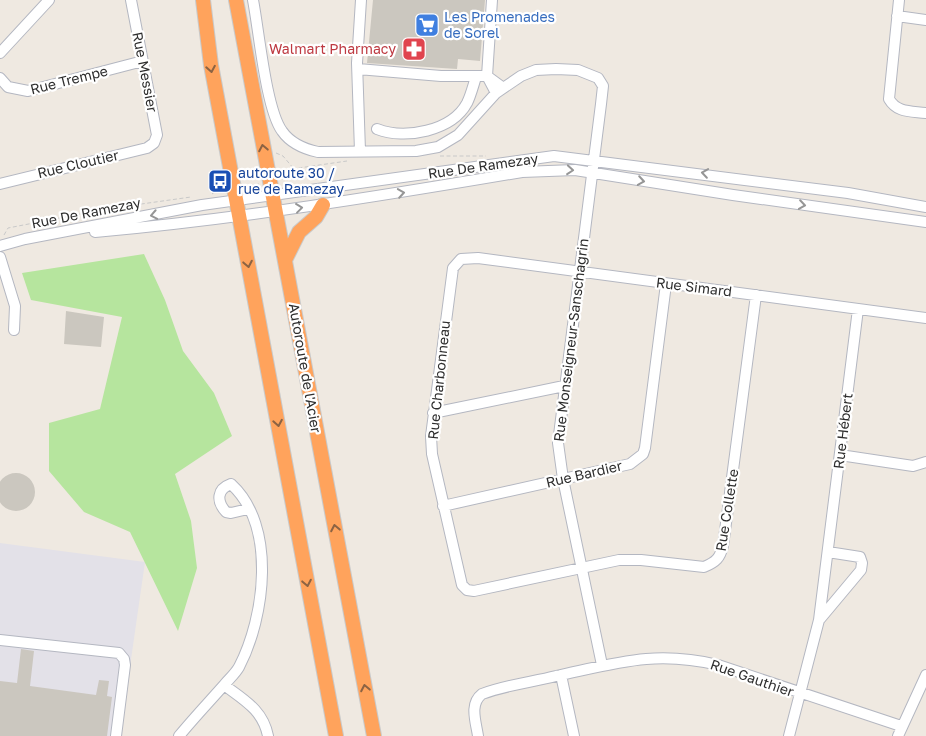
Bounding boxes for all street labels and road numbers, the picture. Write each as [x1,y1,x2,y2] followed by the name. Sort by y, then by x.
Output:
[129,30,162,114] street label: Rue Messier
[28,62,109,97] street label: Rue Trempe
[36,146,121,181] street label: Rue Cloutier
[427,149,539,182] street label: Rue De Ramezay
[30,194,142,231] street label: Rue De Ramezay
[550,237,591,443] street label: Rue Monseigneur-Sanschagrin
[655,273,733,300] street label: Rue Simard
[286,302,325,435] street label: Autoroute de l'Acier
[424,320,453,440] street label: Rue Charbonneau
[829,392,856,470] street label: Rue Hébert
[544,456,624,491] street label: Rue Bardier
[712,467,741,552] street label: Rue Collette
[708,655,797,700] street label: Rue Gauthier

